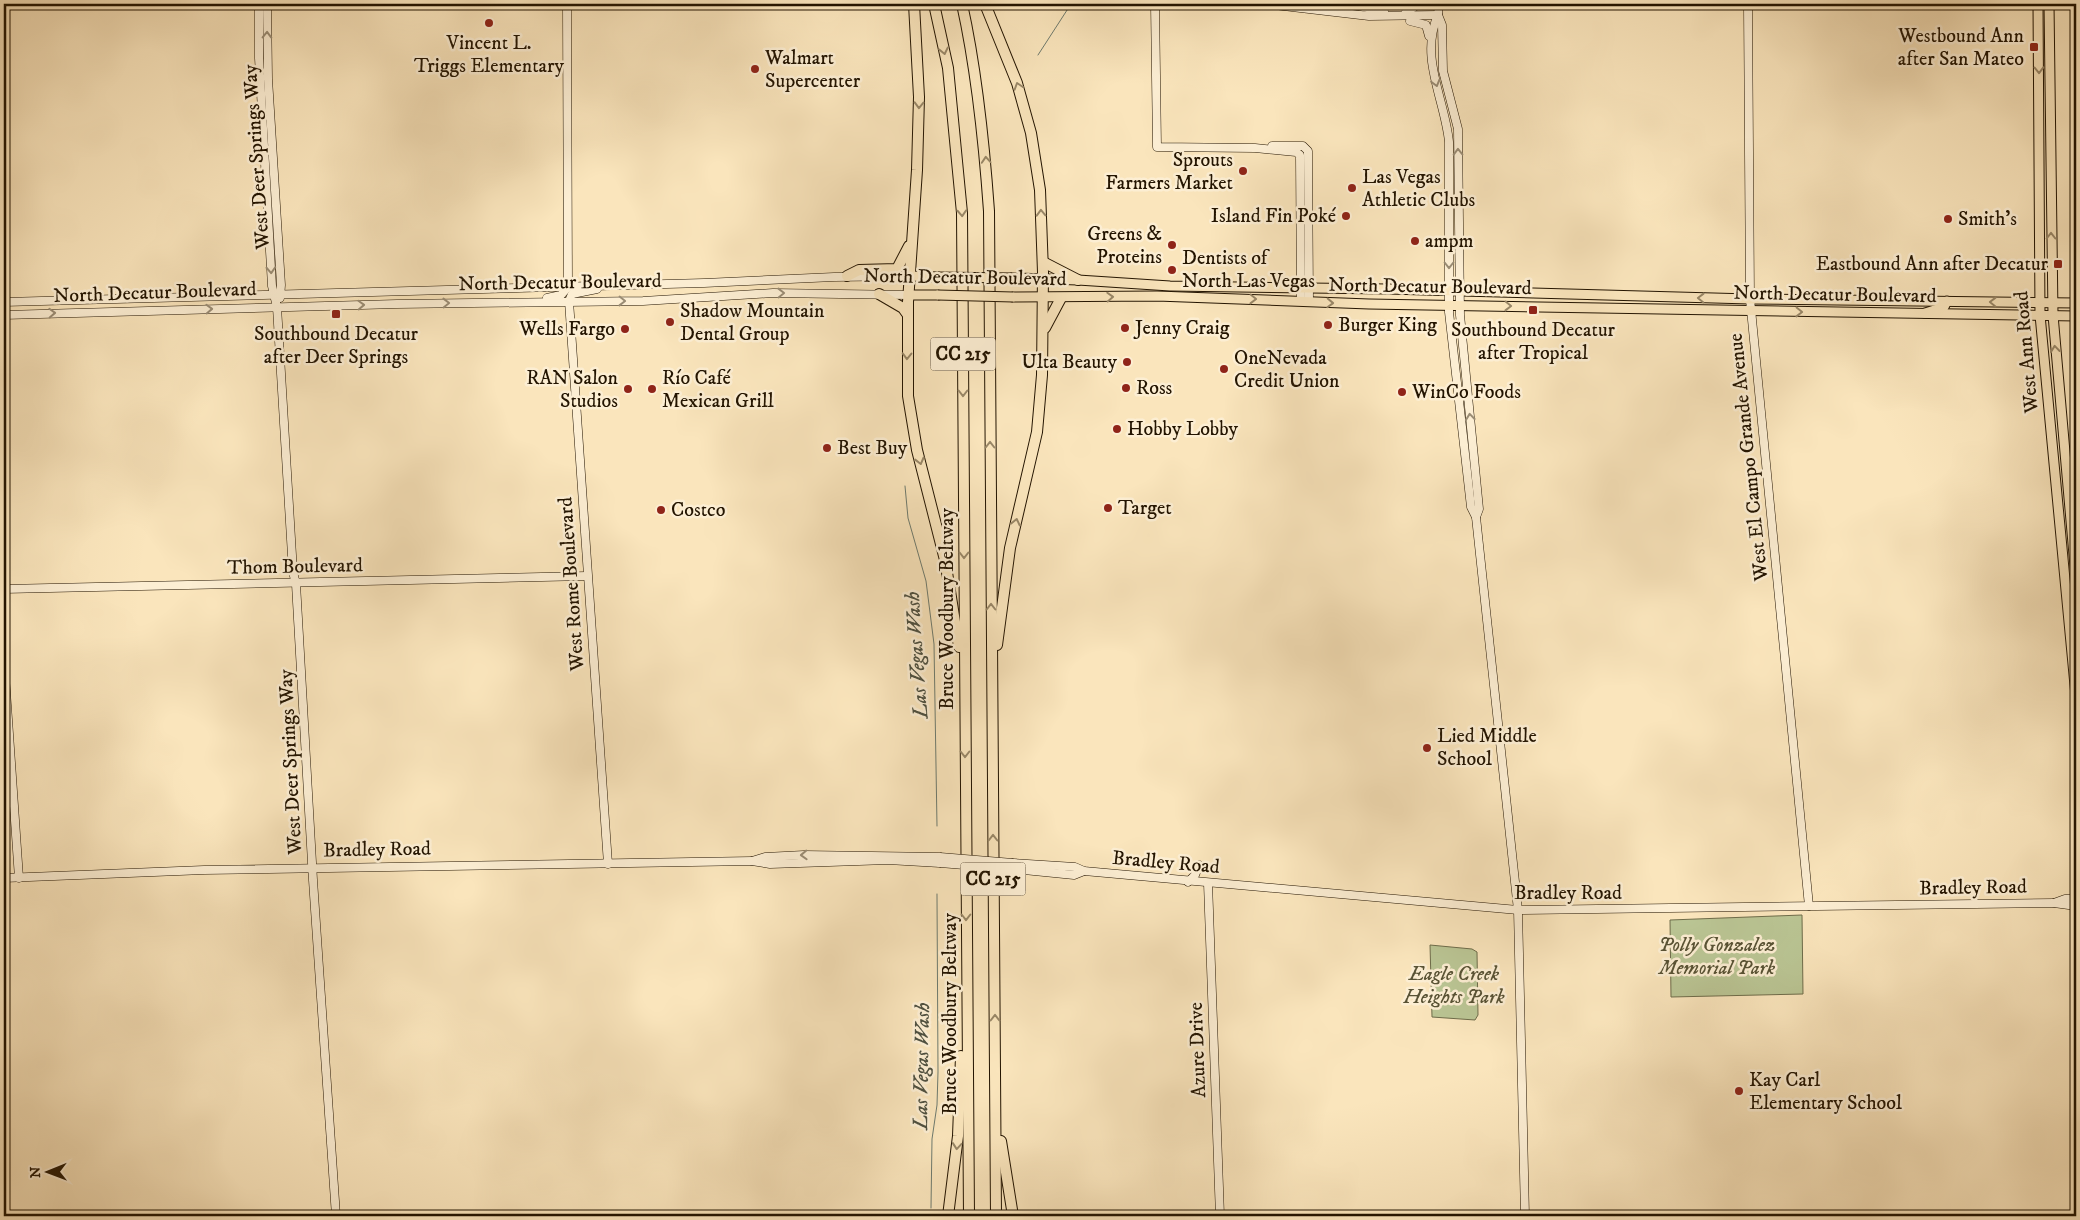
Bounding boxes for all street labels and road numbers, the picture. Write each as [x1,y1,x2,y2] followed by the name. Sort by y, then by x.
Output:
[238,63,276,251] street label: West Deer Springs Way
[863,264,1067,292] street label: North Decatur Boulevard
[458,269,662,297] street label: North Decatur Boulevard
[1328,273,1532,301] street label: North Decatur Boulevard
[53,277,257,309] street label: North Decatur Boulevard
[1733,281,1937,309] street label: North Decatur Boulevard
[2009,290,2045,415] street label: West Ann Road
[1724,332,1775,583] street label: West El Campo Grande Avenue
[930,338,996,370] road number: CC 215
[553,496,591,673] street label: West Rome Boulevard
[935,508,960,710] street label: Bruce Woodbury Beltway
[227,553,363,581] street label: Thom Boulevard
[274,668,308,856] street label: West Deer Springs Way
[323,837,431,863] street label: Bradley Road
[1111,846,1221,880] street label: Bradley Road
[960,862,1026,896] road number: CC 215
[1919,875,2027,901] street label: Bradley Road
[1514,881,1622,906] street label: Bradley Road
[938,913,963,1115] street label: Bruce Woodbury Beltway
[1184,1002,1212,1098] street label: Azure Drive

